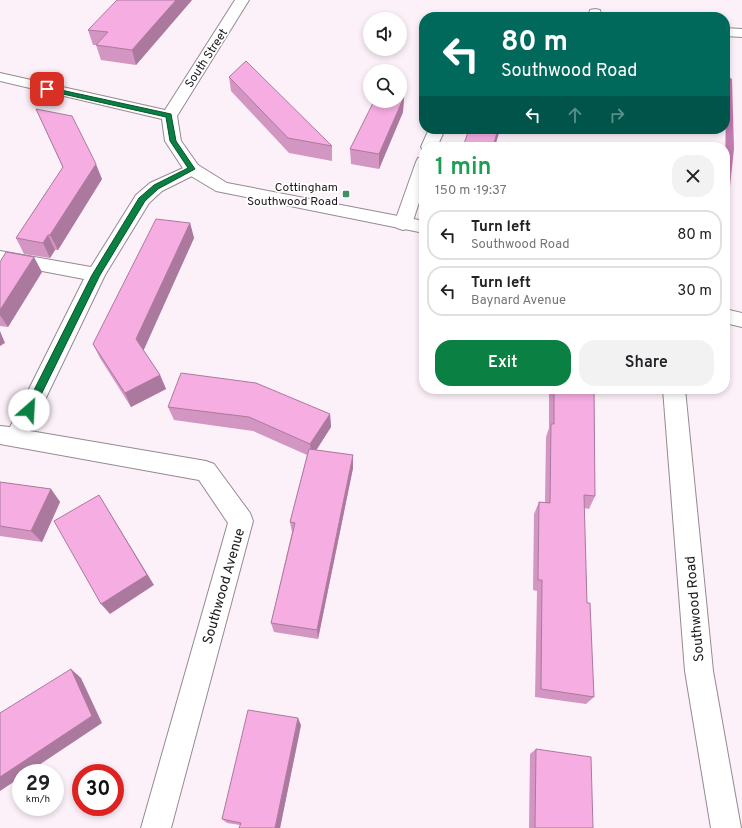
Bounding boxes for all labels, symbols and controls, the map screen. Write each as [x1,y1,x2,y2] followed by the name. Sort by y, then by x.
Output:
[363,12,407,108] map controls
[363,12,407,56] button: sound
[501,25,568,61] text: 80 m
[182,26,232,91] street label: South Street
[435,28,487,80] icon: left
[501,60,637,83] text: Southwood Road
[363,64,407,108] button: search
[30,72,64,106] pin
[36,78,58,100] icon: arrive
[522,104,544,126] icon: left
[564,104,586,126] icon: ahead
[606,104,628,126] icon: right
[435,153,492,183] text: 1 min
[672,155,714,197] button: close
[247,180,338,210] place label: Cottingham Southwood Road
[435,183,506,199] text: 150 m · 19:37
[341,189,351,199] marker: Cottingham Southwood Road
[471,218,531,237] text: Turn left
[437,224,459,246] icon: left
[677,226,712,245] text: 80 m
[471,237,570,253] text: Southwood Road
[471,274,531,293] text: Turn left
[437,280,459,302] icon: left
[677,282,712,301] text: 30 m
[471,293,566,309] text: Baynard Avenue
[435,340,571,386] button: Exit
[579,340,714,386] button: Share
[8.0,389,50.0,431] position arrow
[200,526,249,646] street label: Southwood Avenue
[682,555,709,662] street label: Southwood Road
[72,764,124,816] speed limit sign: 30
[26,772,50,798] text: 29
[26,793,50,806] text: km/h

